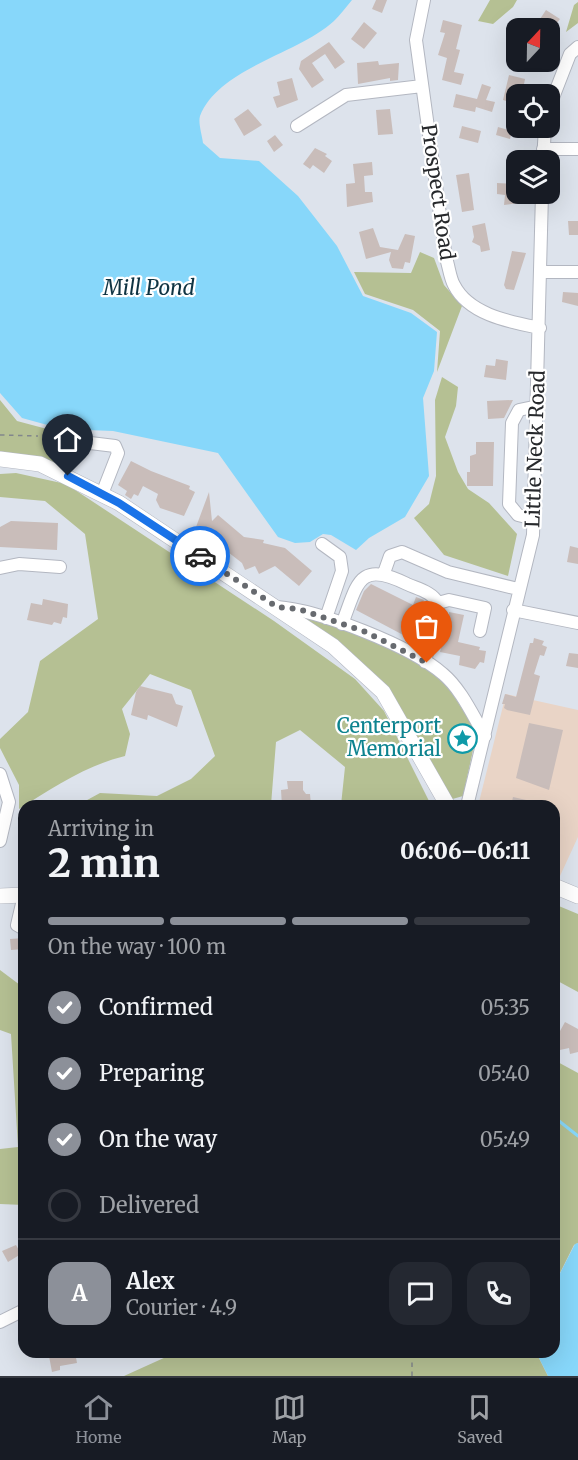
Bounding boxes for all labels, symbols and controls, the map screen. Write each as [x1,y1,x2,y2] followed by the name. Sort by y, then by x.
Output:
[506,18,560,72] north arrow
[506,18,560,204] map controls
[506,84,560,138] button: locate
[417,122,460,262] street label: Prospect Road
[506,150,560,204] button: layers
[102,274,195,301] water label: Mill Pond
[519,370,550,528] street label: Little Neck Road
[42,414,93,476] pin
[51,423,84,456] icon: home
[170,526,230,586] courier
[184,540,217,573] icon: car
[401,601,452,663] pin
[410,610,443,643] icon: bag
[337,713,441,761] place label: Centerport Memorial
[446,722,478,754] place icon: Centerport Memorial
[48,816,154,841] text: Arriving in
[400,837,530,865] text: 06:06–06:11
[48,839,160,888] text: 2 min
[48,934,226,959] text: On the way · 100 m
[48,991,81,1024] icon: check
[99,993,213,1021] text: Confirmed
[481,995,530,1020] text: 05:35
[48,1057,81,1090] icon: check
[99,1059,204,1087] text: Preparing
[478,1061,530,1086] text: 05:40
[48,1123,81,1156] icon: check
[99,1125,217,1153] text: On the way
[480,1127,530,1152] text: 05:49
[99,1191,199,1219] text: Delivered
[389,1262,452,1325] button: chat
[467,1262,530,1325] button: phone
[126,1267,175,1295] text: Alex
[72,1279,87,1307] text: A
[126,1295,237,1320] text: Courier · 4.9
[75,1391,122,1447] tab: Home
[272,1391,306,1447] tab: Map
[457,1391,503,1447] tab: Saved

